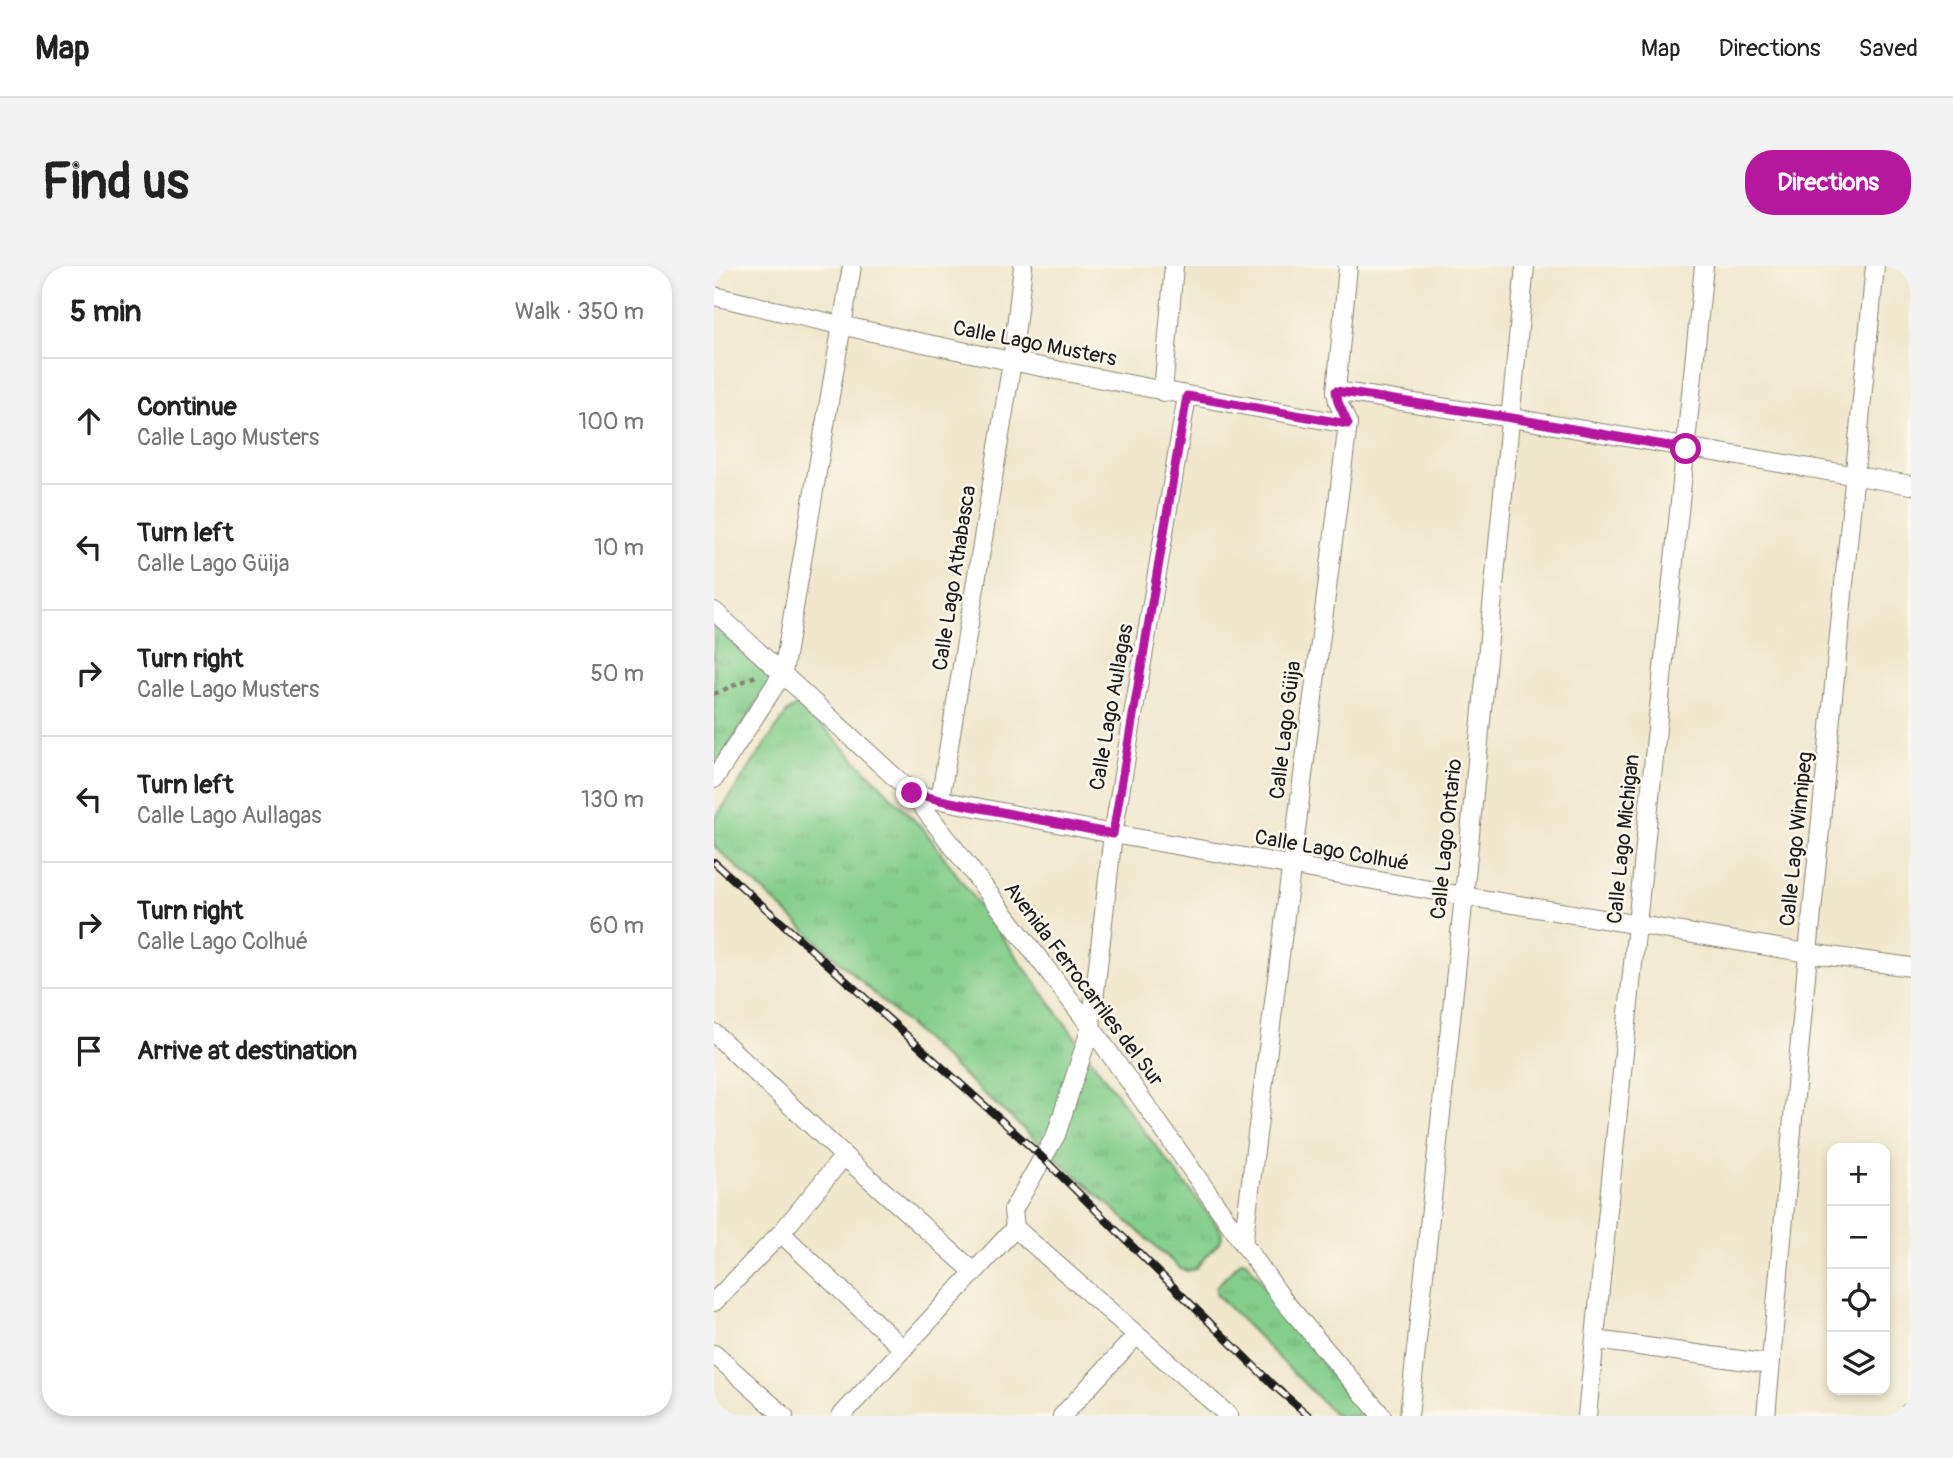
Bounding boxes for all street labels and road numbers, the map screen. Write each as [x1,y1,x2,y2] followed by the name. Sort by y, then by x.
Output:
[951,314,1120,373] street label: Calle Lago Musters
[927,483,982,673] street label: Calle Lago Athabasca
[1084,621,1140,792] street label: Calle Lago Aullagas
[1264,659,1307,801] street label: Calle Lago Güija
[1774,750,1819,928] street label: Calle Lago Winnipeg
[1601,753,1646,925] street label: Calle Lago Michigan
[1425,757,1468,921] street label: Calle Lago Ontario
[1253,824,1411,877] street label: Calle Lago Colhué
[998,877,1170,1092] street label: Avenida Ferrocarriles del Sur

